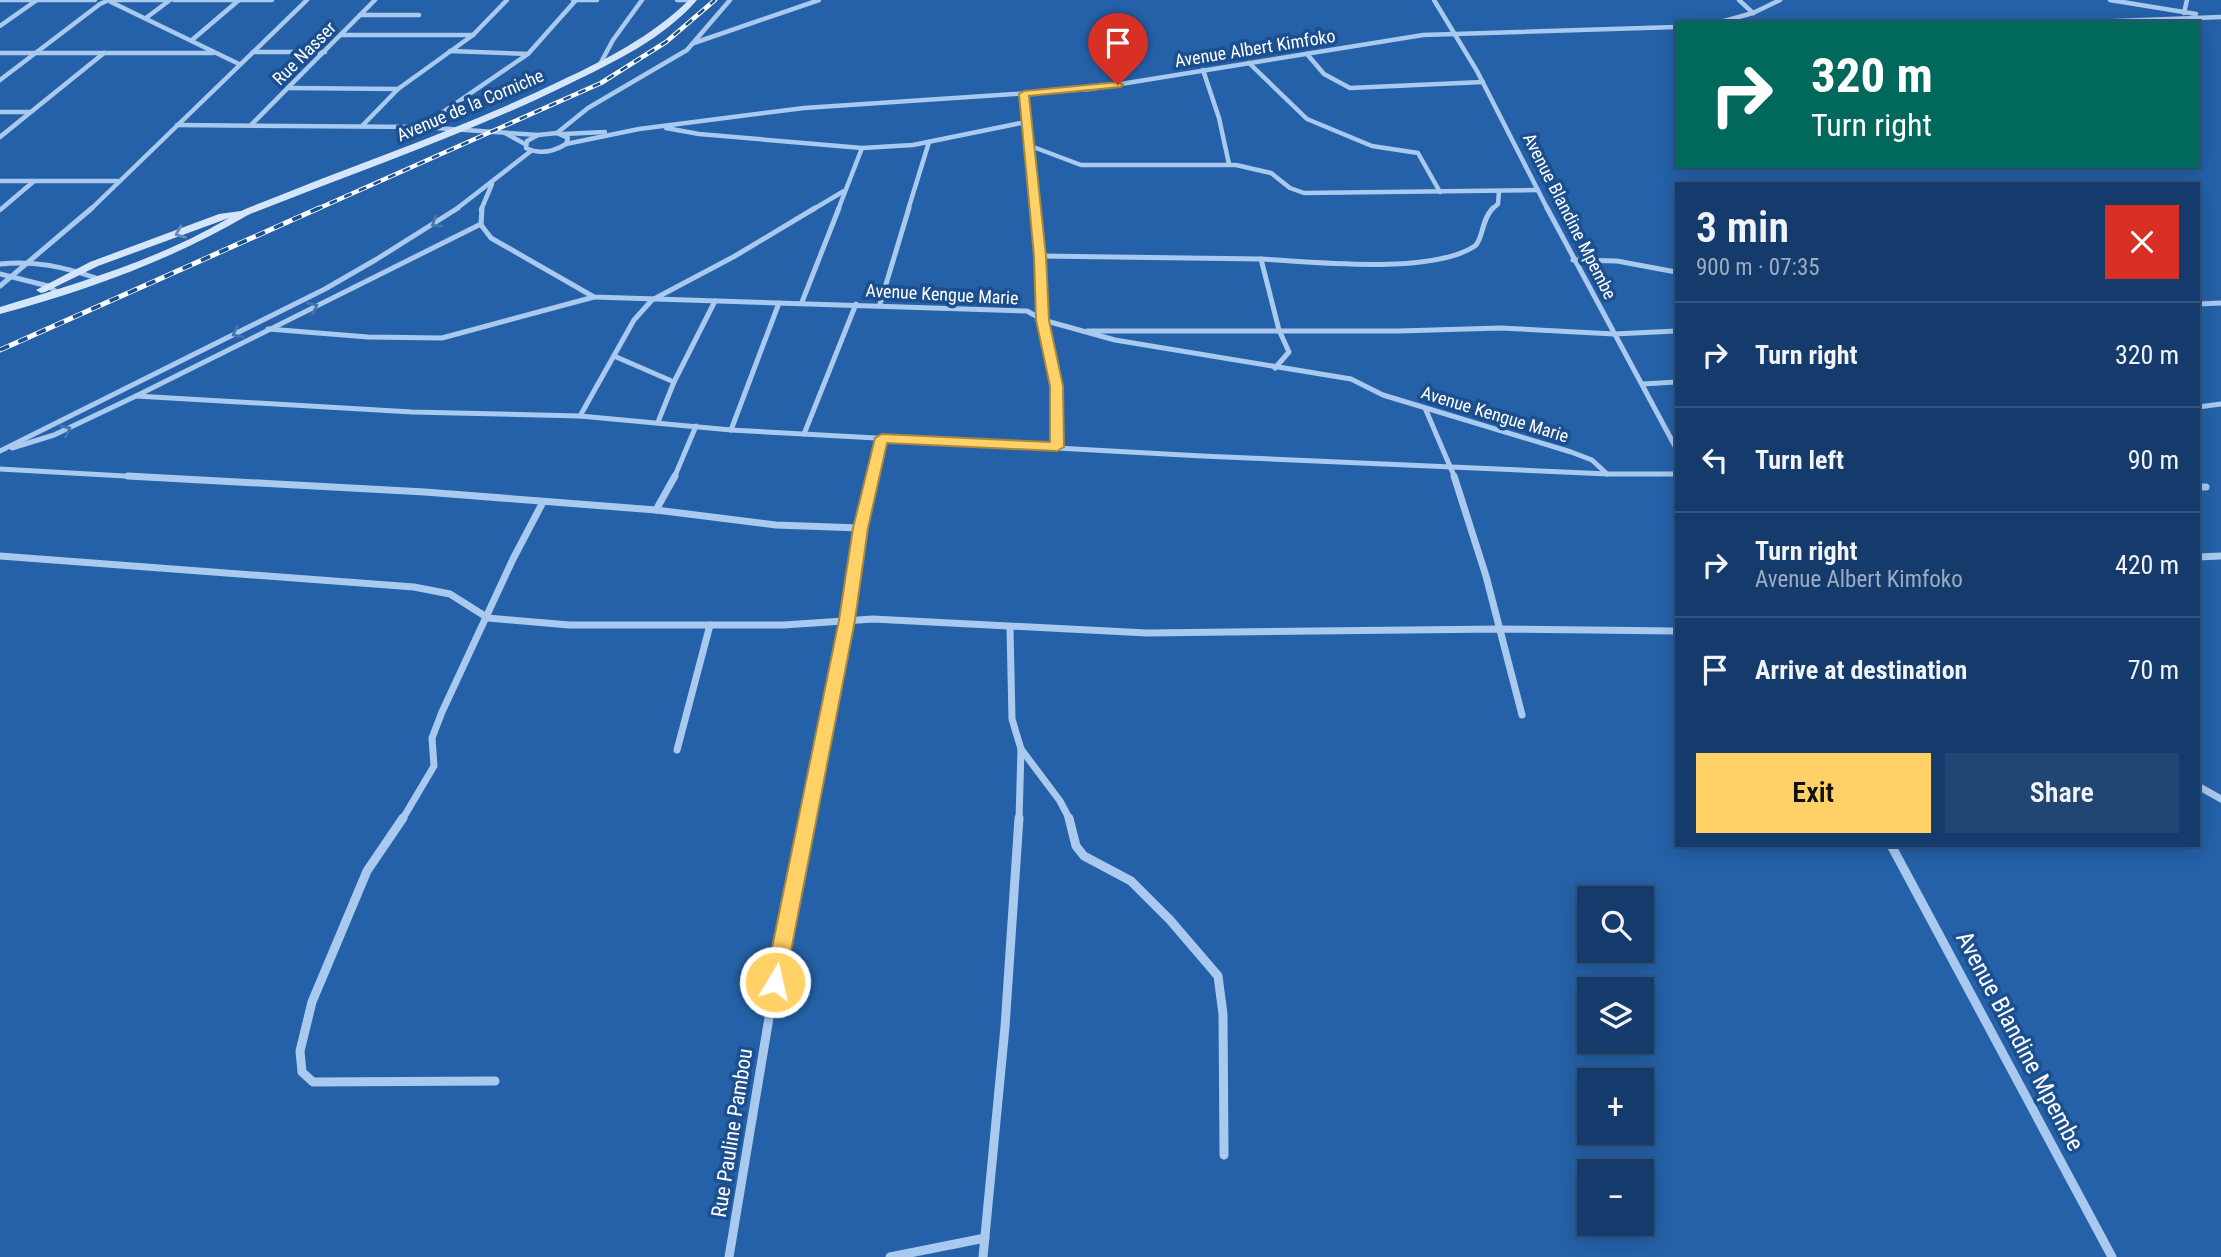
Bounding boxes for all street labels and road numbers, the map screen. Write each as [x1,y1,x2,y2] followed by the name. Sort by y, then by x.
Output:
[268,17,340,89] street label: Rue Nasser
[1173,25,1337,71] street label: Avenue Albert Kimfoko
[393,65,547,145] street label: Avenue de la Corniche
[1519,130,1621,302] street label: Avenue Blandine Mpembe
[865,280,1019,308] street label: Avenue Kengue Marie
[1419,382,1571,446] street label: Avenue Kengue Marie
[1950,926,2090,1156] street label: Avenue Blandine Mpembe
[707,1047,757,1219] street label: Rue Pauline Pambou

